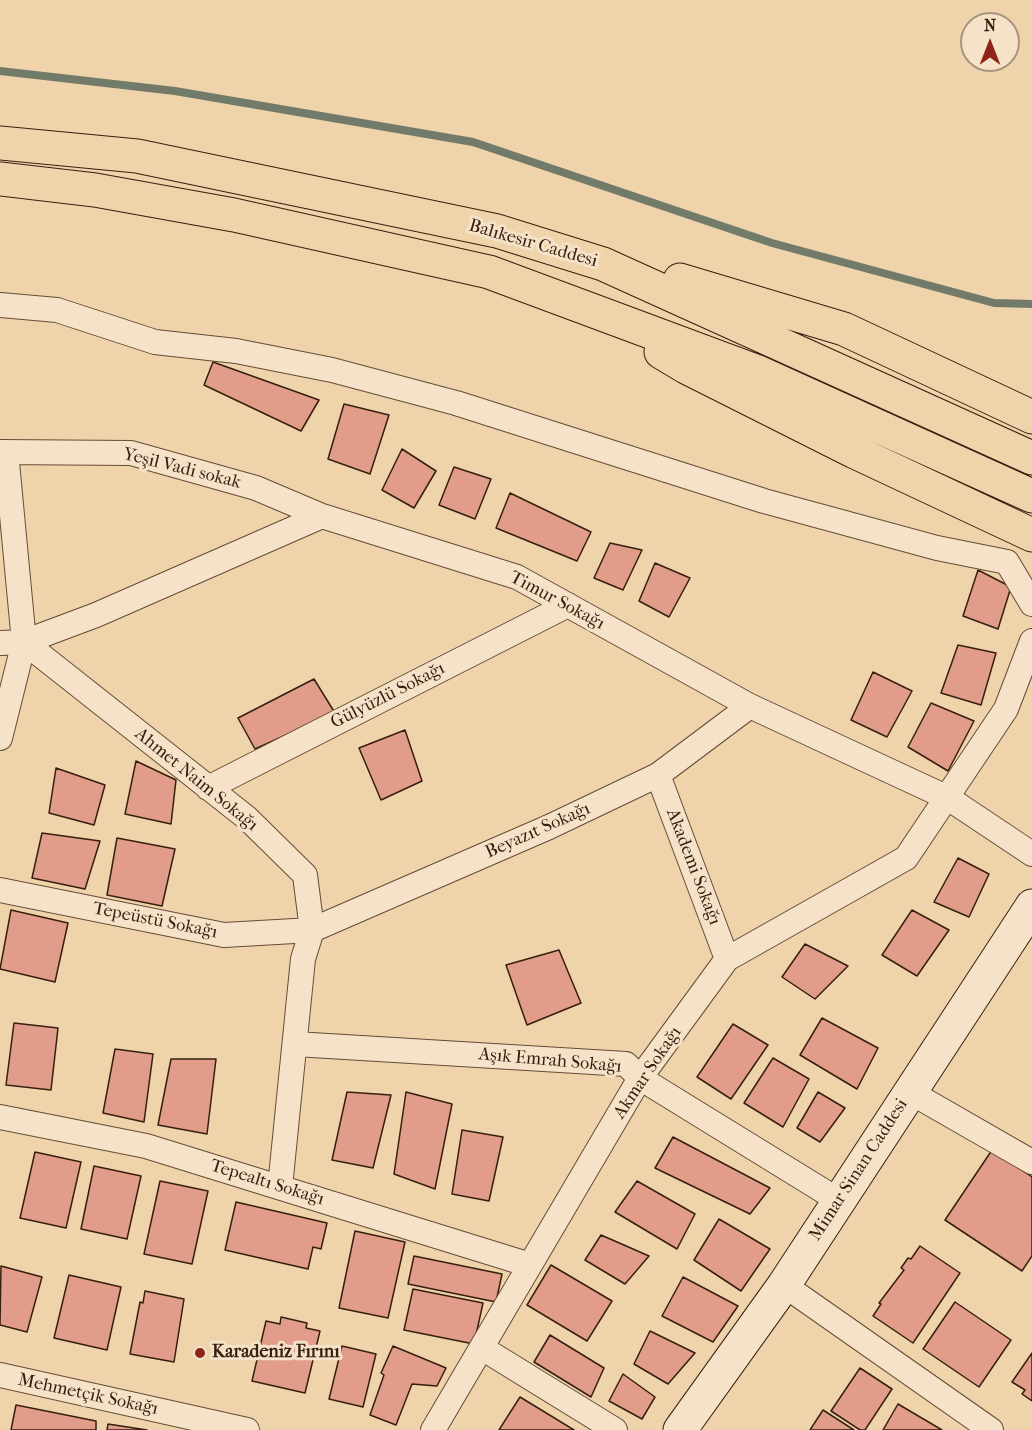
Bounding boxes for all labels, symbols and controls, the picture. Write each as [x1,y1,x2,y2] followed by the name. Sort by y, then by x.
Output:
[960,12,1020,72] north arrow
[984,16,996,35] text: N
[466,215,600,273] street label: Balıkesir Caddesi
[121,444,243,494] street label: Yeşil Vadi sokak
[506,567,608,635] street label: Timur Sokağı
[327,658,449,734] street label: Gülyüzlü Sokağı
[130,724,262,836] street label: Ahmet Naim Sokağı
[482,798,594,864] street label: Beyazıt Sokağı
[661,806,725,928] street label: Akademi Sokağı
[91,898,219,944] street label: Tepeüstü Sokağı
[609,1023,687,1123] street label: Akmar Sokağı
[478,1044,622,1078] street label: Aşık Emrah Sokağı
[805,1095,913,1245] street label: Mimar Sinan Caddesi
[208,1155,326,1211] street label: Tepealtı Sokağı
[212,1342,340,1364] place label: Karadeniz Fırını
[193,1346,207,1360] marker: Karadeniz Fırını
[16,1370,160,1420] street label: Mehmetçik Sokağı

